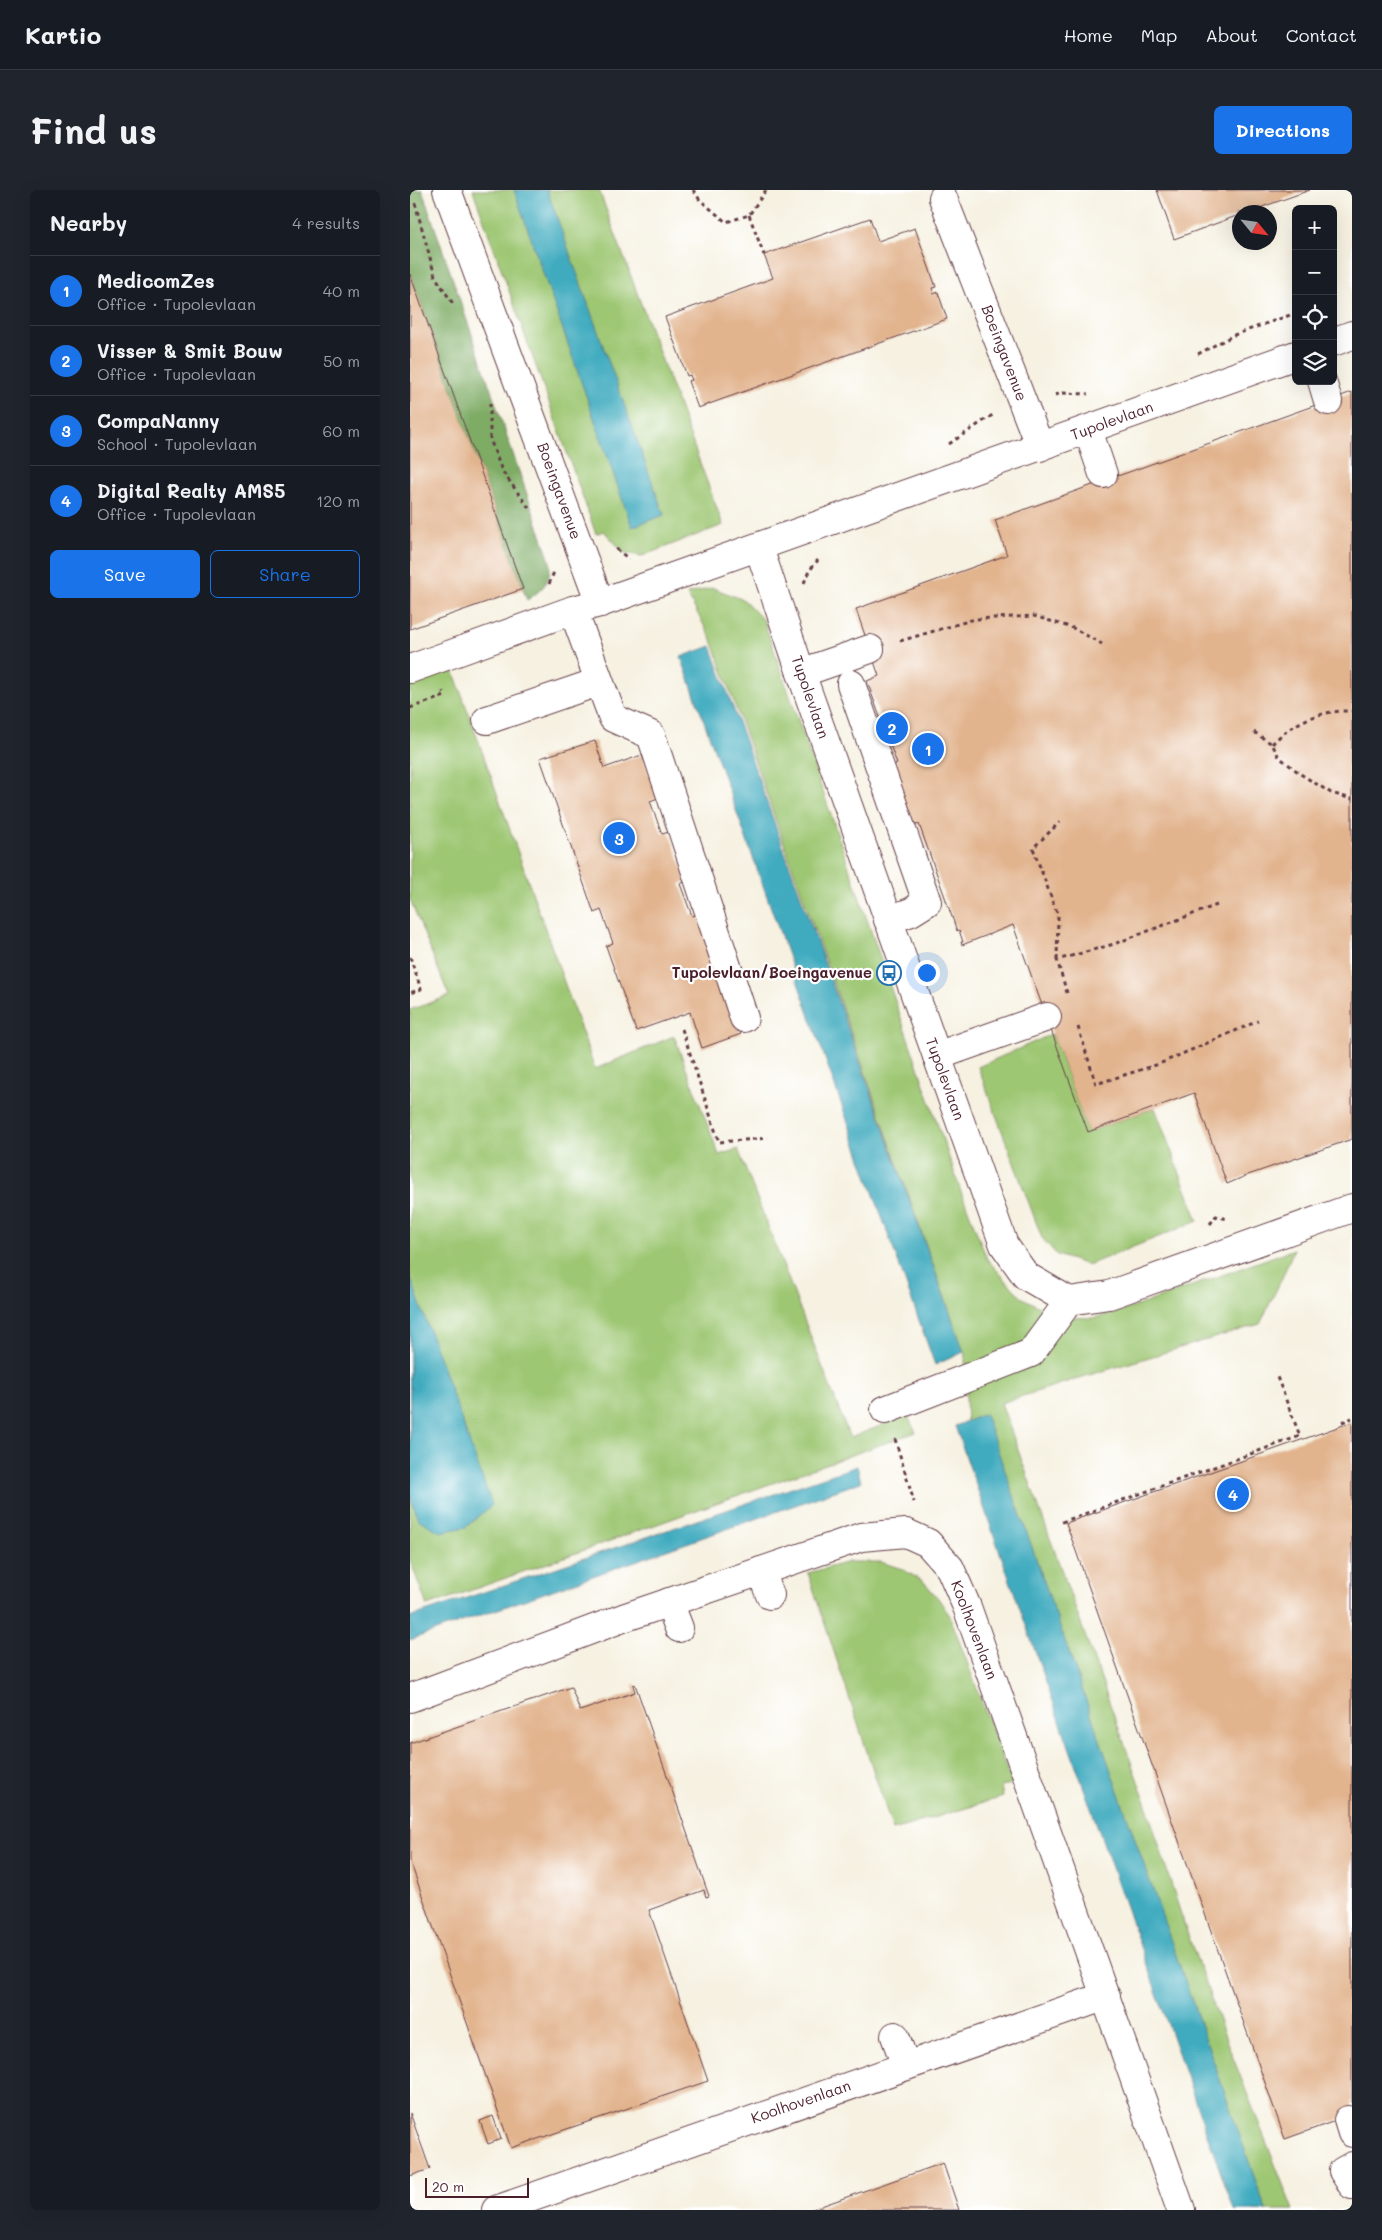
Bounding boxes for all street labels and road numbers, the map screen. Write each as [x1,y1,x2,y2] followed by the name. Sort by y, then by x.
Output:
[977,302,1032,404] street label: Boeingavenue
[1068,396,1156,444] street label: Tupolevlaan
[533,440,587,542] street label: Boeingavenue
[787,653,834,741] street label: Tupolevlaan
[922,1035,970,1123] street label: Tupolevlaan
[947,1577,1003,1682] street label: Koolhovenlaan
[748,2075,853,2127] street label: Koolhovenlaan

